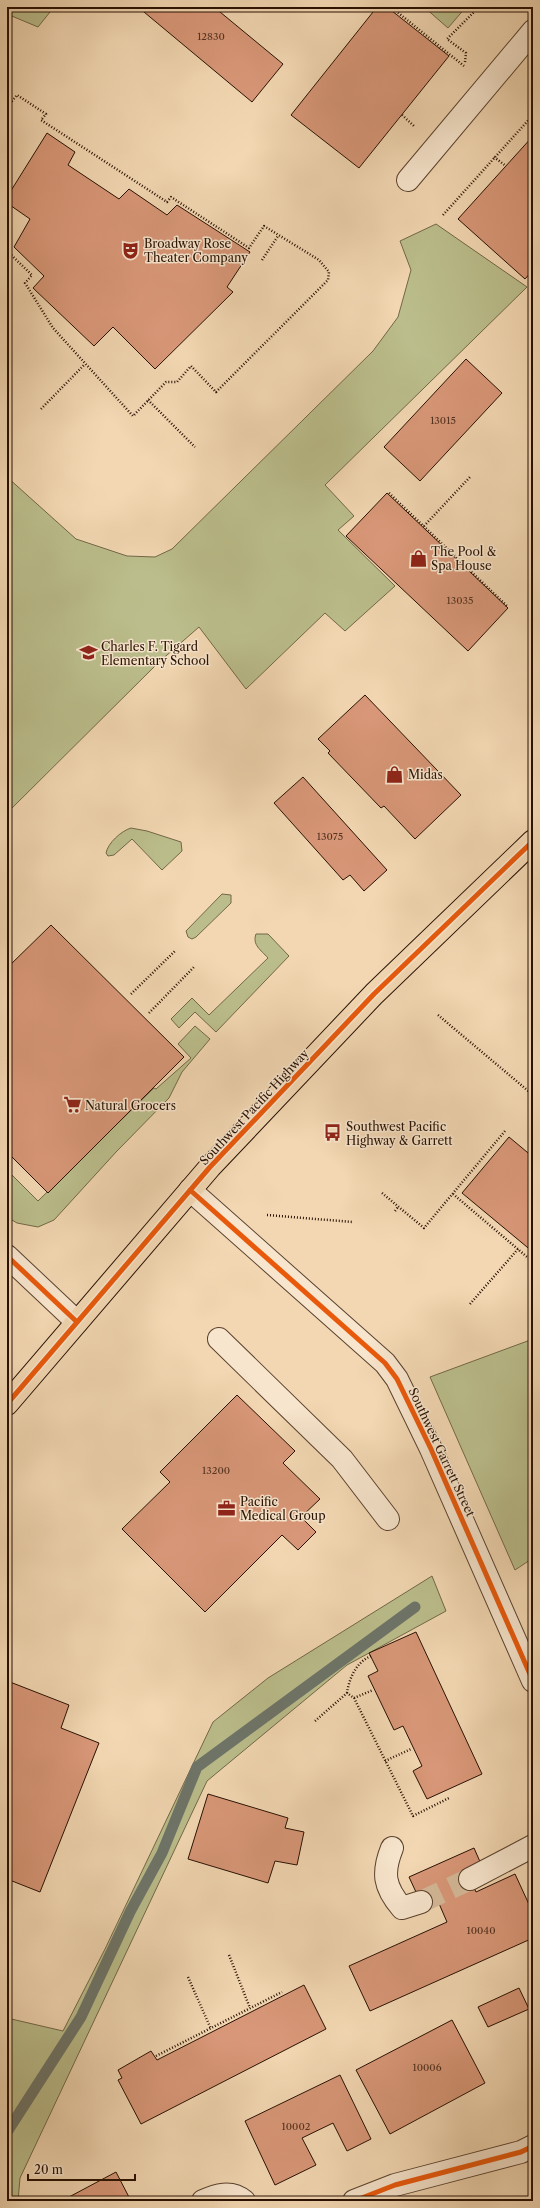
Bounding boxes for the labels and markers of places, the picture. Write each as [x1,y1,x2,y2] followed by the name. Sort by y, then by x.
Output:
[144,236,248,265] place label: Broadway Rose Theater Company
[121,240,141,260] theatre icon: Broadway Rose Theater Company
[431,544,497,573] place label: The Pool & Spa House
[408,548,428,568] shop icon: The Pool & Spa House
[101,639,210,668] place label: Charles F. Tigard Elementary School
[78,643,98,663] school or university icon: Charles F. Tigard Elementary School
[385,764,405,784] shop icon: Midas
[408,767,443,782] place label: Midas
[62,1095,82,1115] supermarket icon: Natural Grocers
[85,1098,176,1113] place label: Natural Grocers
[346,1119,453,1148] place label: Southwest Pacific Highway & Garrett
[323,1123,343,1143] bus stop icon: Southwest Pacific Highway & Garrett
[240,1494,326,1523] place label: Pacific Medical Group
[217,1498,237,1518] office icon: Pacific Medical Group

